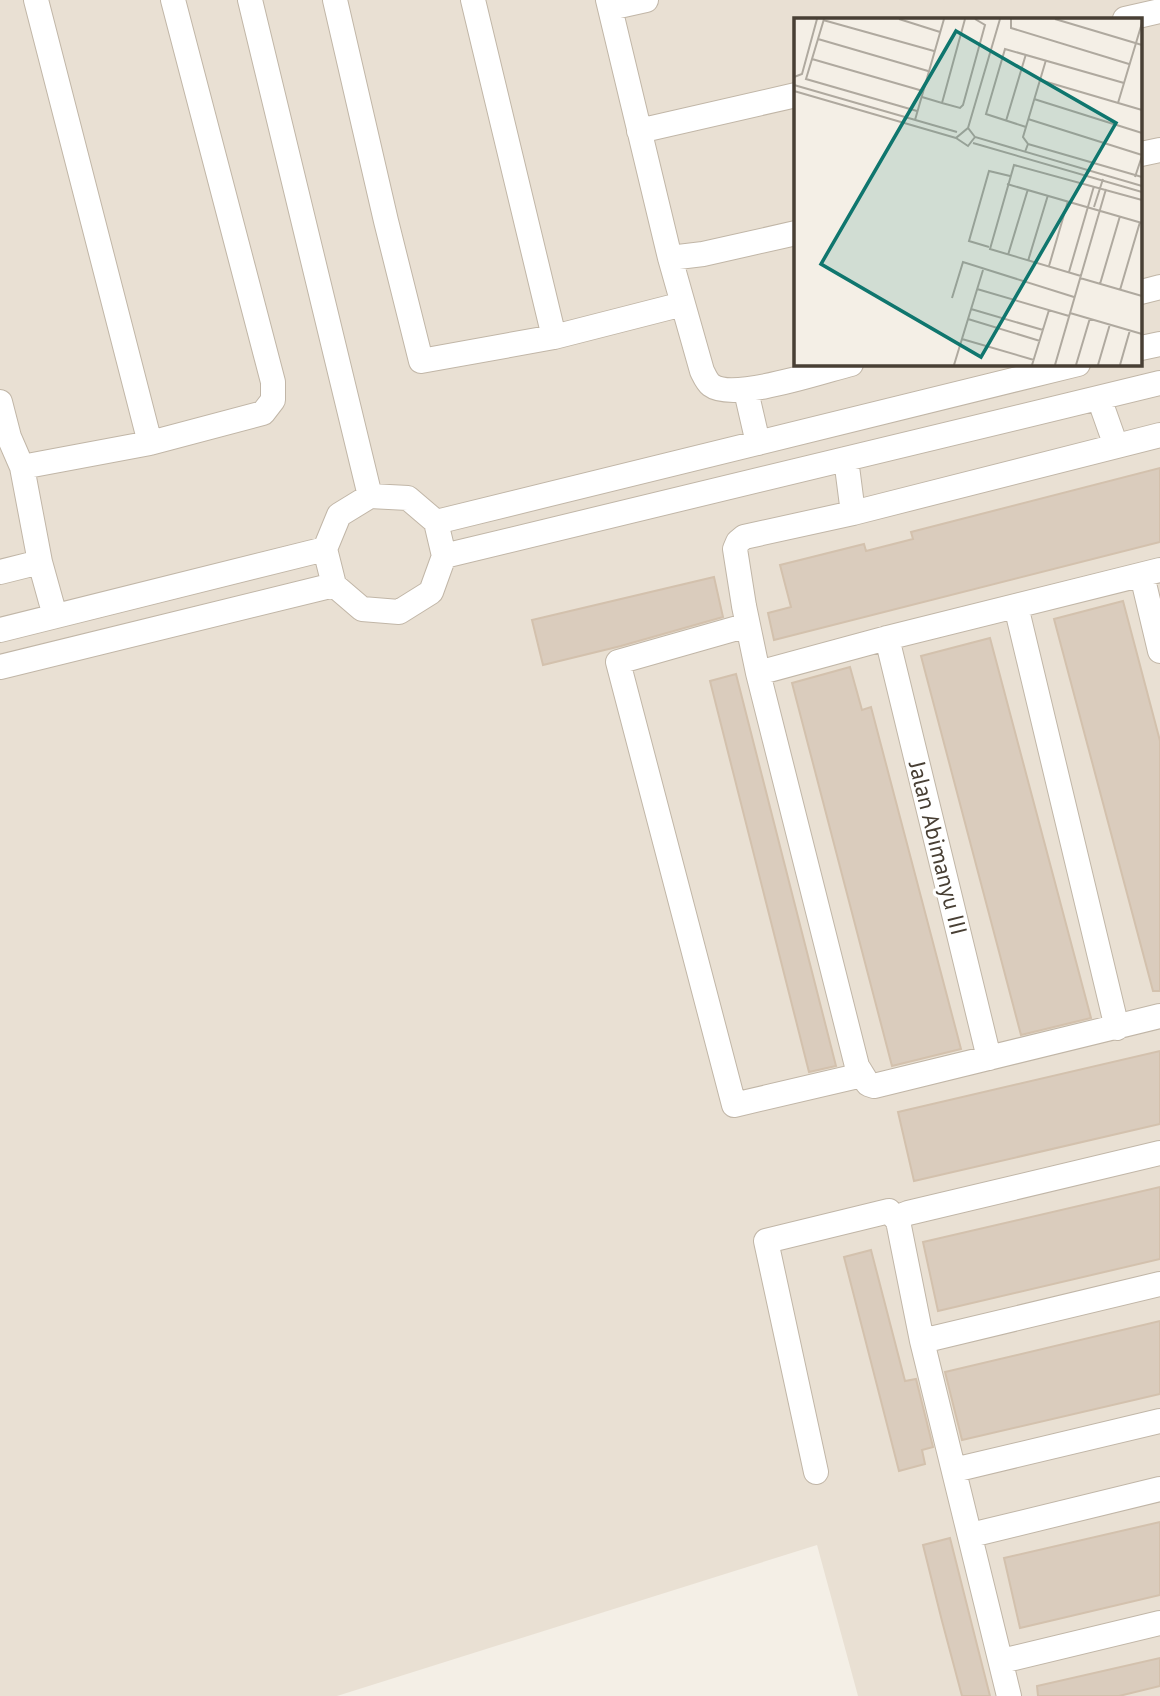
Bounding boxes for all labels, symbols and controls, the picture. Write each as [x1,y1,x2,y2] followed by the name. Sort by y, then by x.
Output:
[794,18,1142,366] inset map
[903,757,974,938] street label: Jalan Abimanyu III

